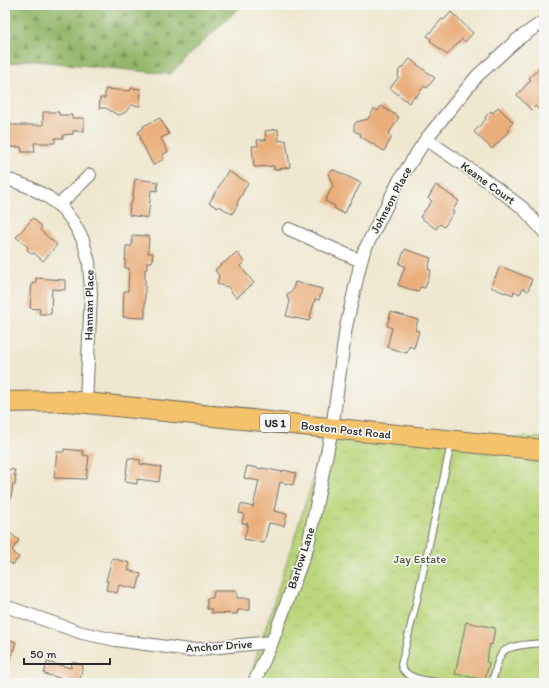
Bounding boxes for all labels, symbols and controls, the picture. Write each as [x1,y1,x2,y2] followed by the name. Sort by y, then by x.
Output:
[458,159,518,208] street label: Keane Court
[368,164,415,236] street label: Johnson Place
[81,269,97,341] street label: Hannan Place
[260,414,290,432] road number: US 1
[300,418,392,442] street label: Boston Post Road
[284,525,318,591] street label: Barlow Lane
[394,552,447,566] park label: Jay Estate
[185,637,253,655] street label: Anchor Drive
[24,640,110,666] scale bar
[30,647,56,661] text: 50 m

